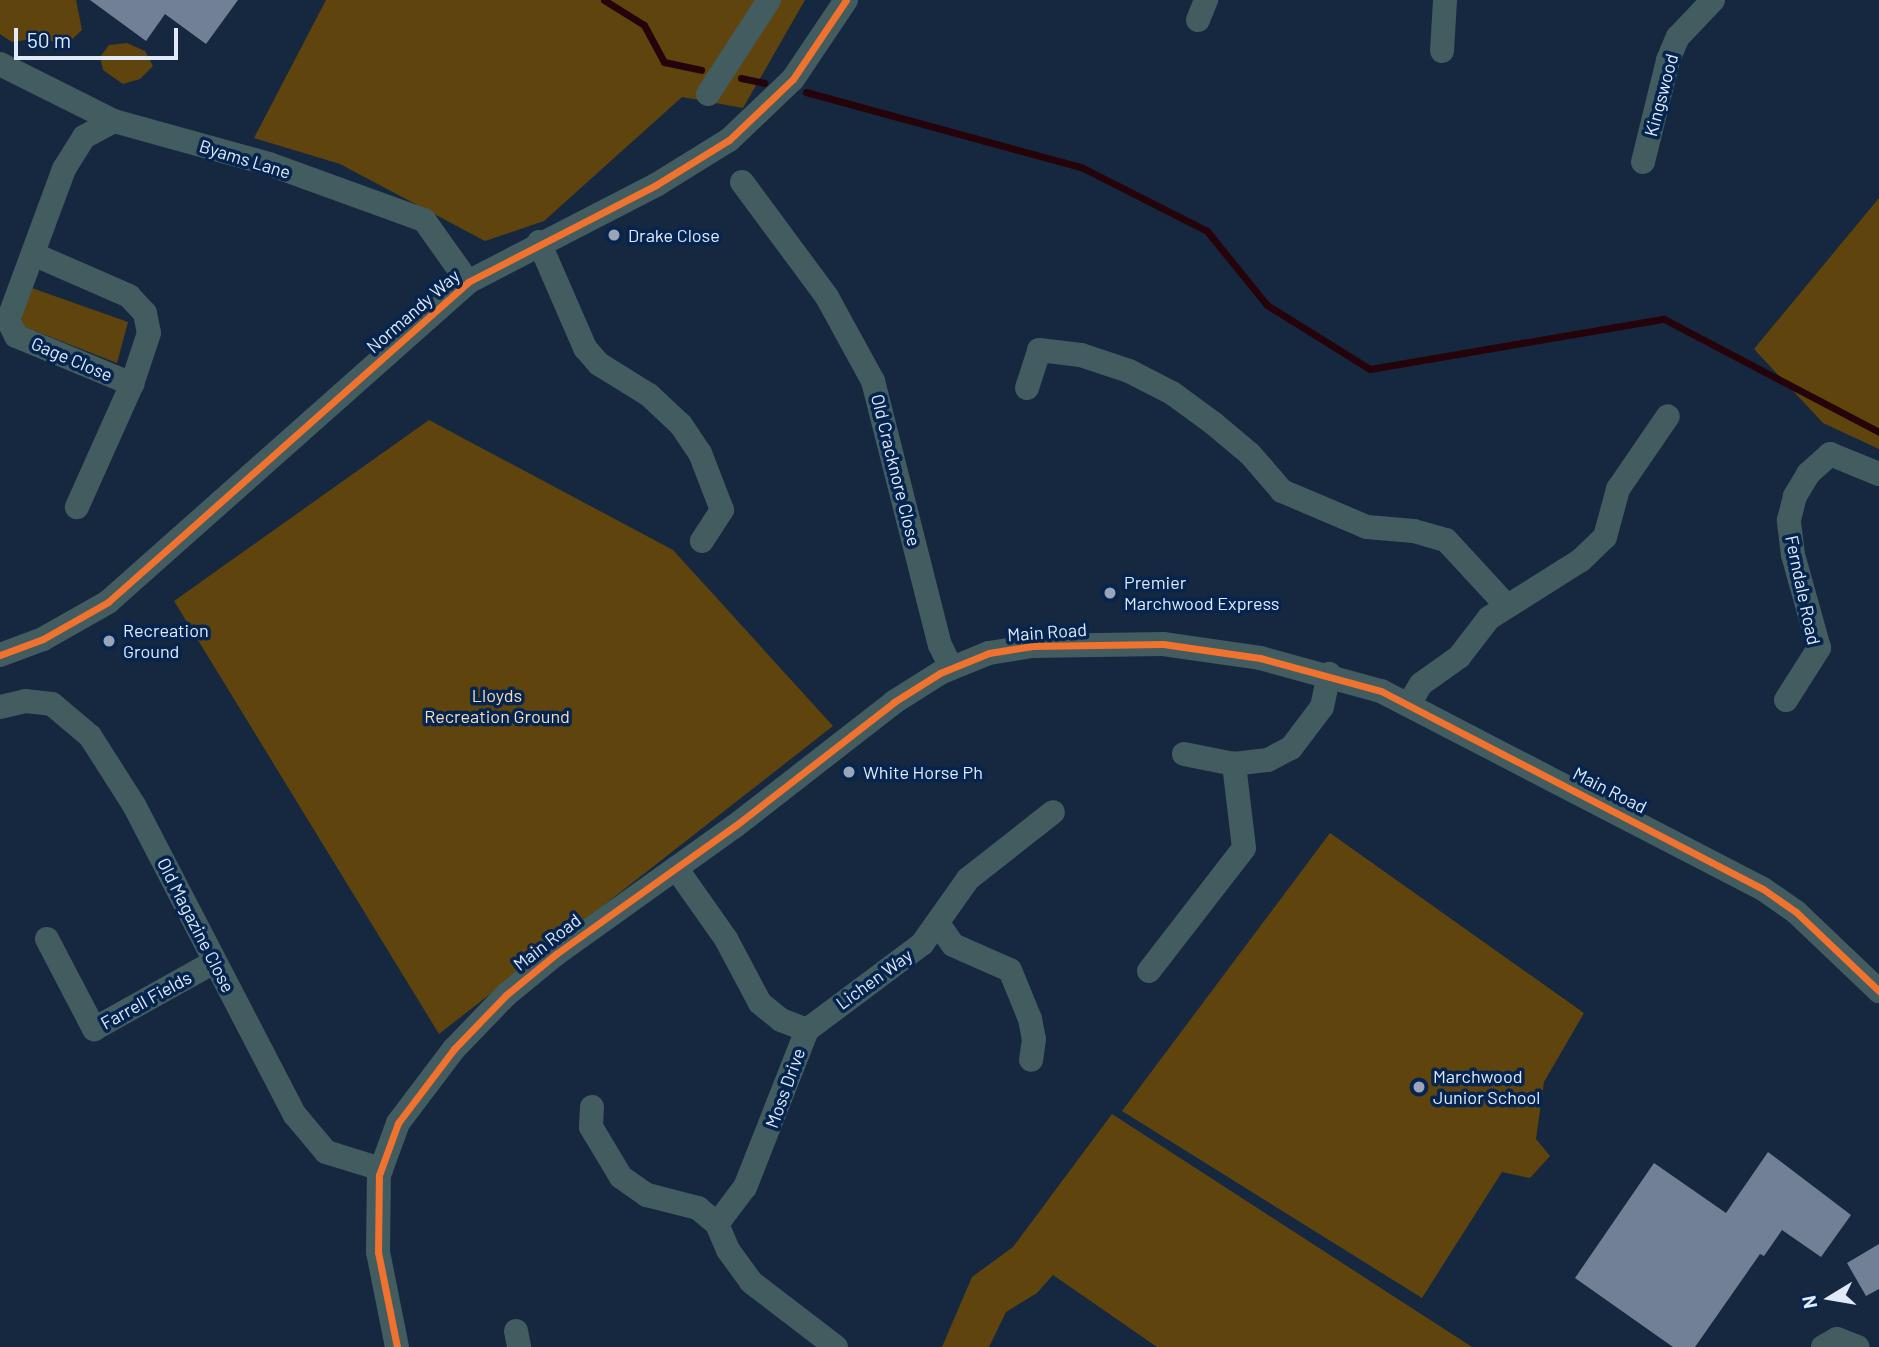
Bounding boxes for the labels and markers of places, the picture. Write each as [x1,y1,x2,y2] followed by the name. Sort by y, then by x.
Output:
[628,224,720,246] place label: Drake Close
[606,227,622,243] marker: Drake Close
[1124,572,1280,614] place label: Premier Marchwood Express
[1102,585,1118,601] marker: Premier Marchwood Express
[123,620,209,662] place label: Recreation Ground
[101,633,117,649] marker: Recreation Ground
[863,761,983,783] place label: White Horse Ph
[841,764,857,780] marker: White Horse Ph
[1433,1066,1540,1108] place label: Marchwood Junior School
[1411,1079,1427,1095] marker: Marchwood Junior School

